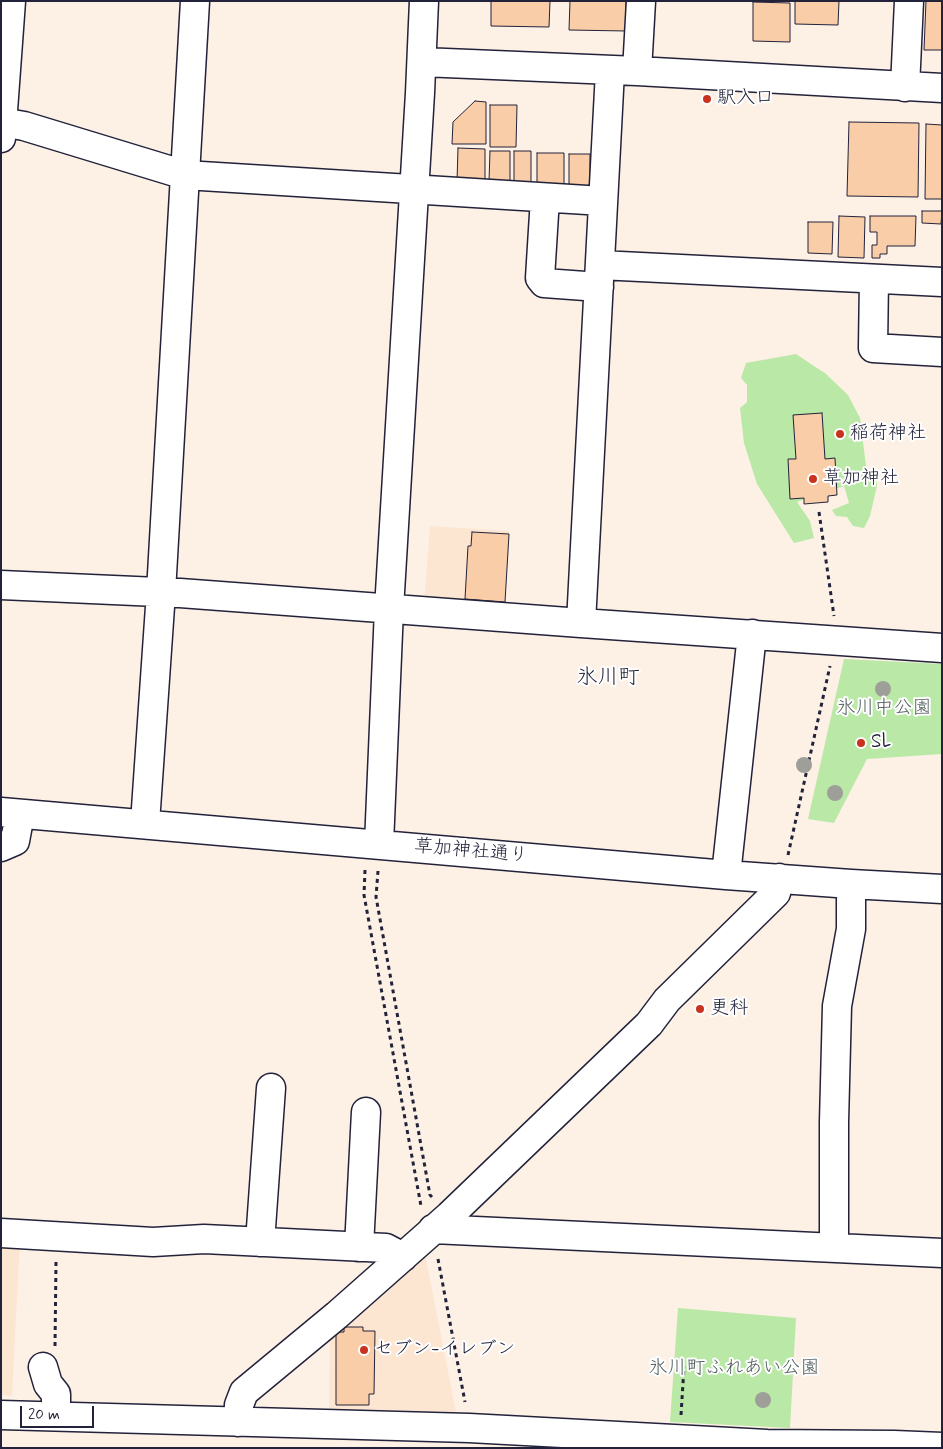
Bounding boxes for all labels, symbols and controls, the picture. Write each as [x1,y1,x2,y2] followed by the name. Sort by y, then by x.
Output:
[717,88,774,110] place label: 駅入口
[701,93,713,105] marker: 駅入口
[850,423,926,445] place label: 稲荷神社
[834,428,846,440] marker: 稲荷神社
[823,468,899,490] place label: 草加神社
[807,473,819,485] marker: 草加神社
[577,666,639,692] district label: 氷川町
[837,698,931,720] park label: 氷川中公園
[871,732,891,754] place label: SL
[855,737,867,749] marker: SL
[413,836,529,868] street label: 草加神社通り
[710,998,748,1020] place label: 更科
[694,1003,706,1015] marker: 更科
[374,1339,516,1361] place label: セブン-イレブン
[358,1344,370,1356] marker: セブン-イレブン
[649,1358,819,1380] park label: 氷川町ふれあい公園
[22,1396,96,1428] scale bar
[28,1405,60,1425] text: 20 m

